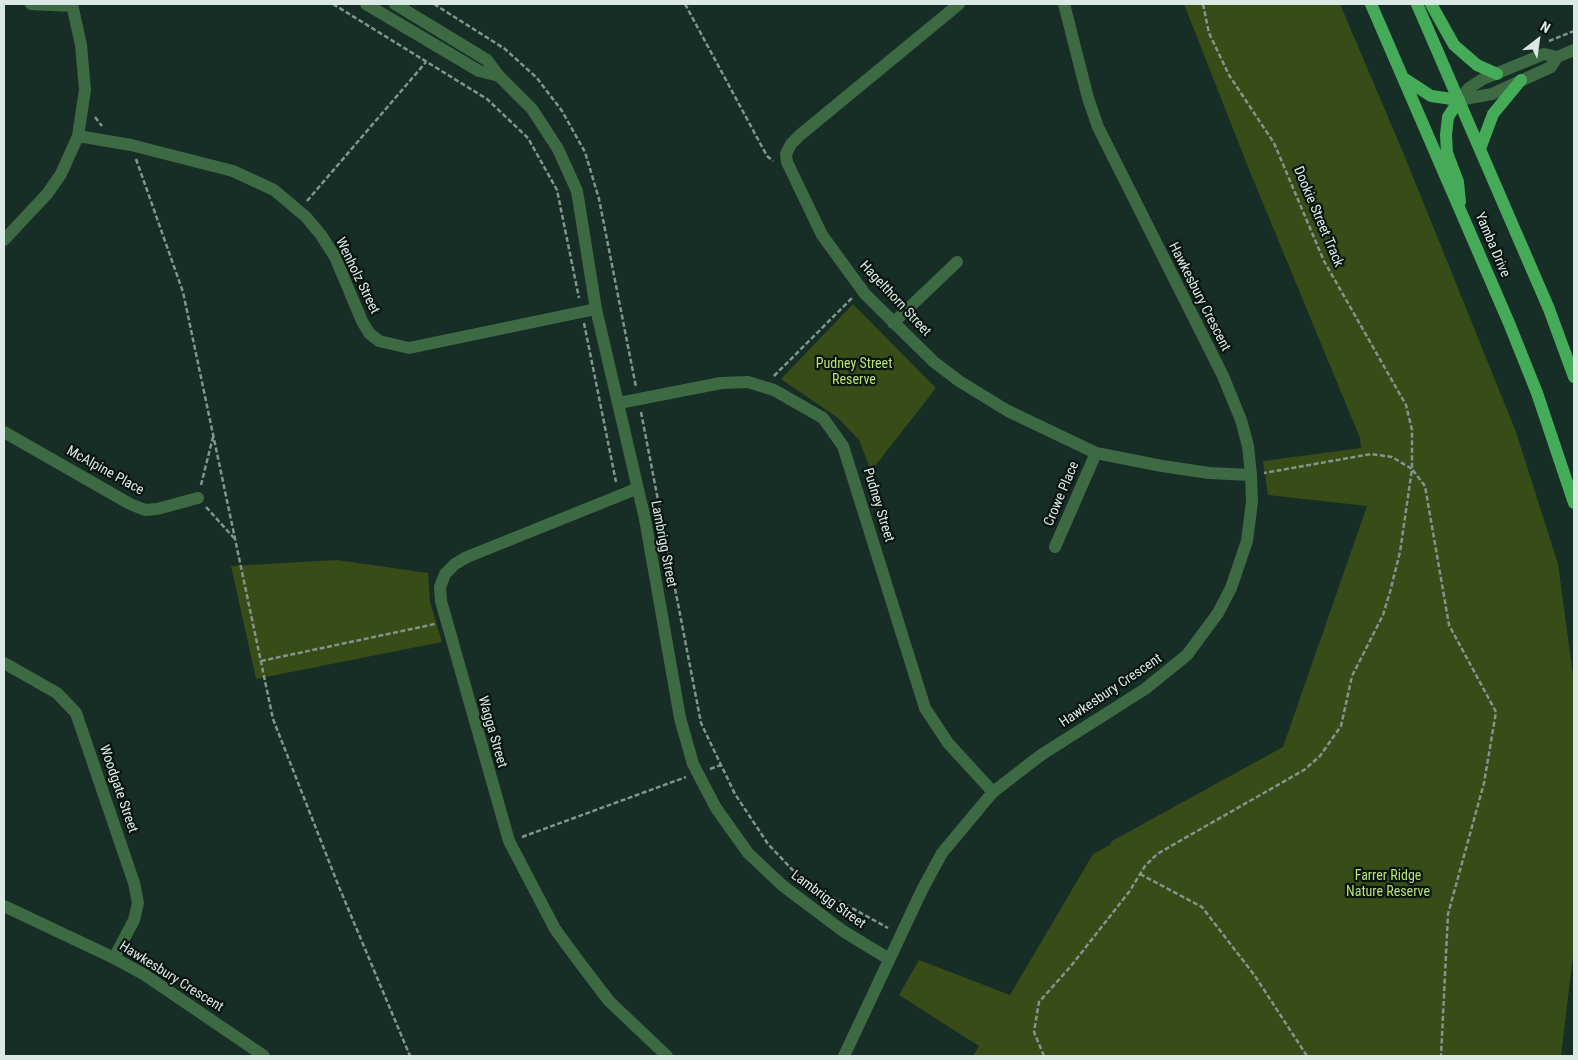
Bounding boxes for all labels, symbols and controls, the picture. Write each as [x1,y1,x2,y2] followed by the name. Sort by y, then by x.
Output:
[1513,15,1563,65] north arrow
[1538,18,1553,36] text: N
[1289,164,1347,270] street label: Dookie Street Track
[1471,210,1513,280] street label: Yamba Drive
[331,235,383,317] street label: Wenholz Street
[1164,240,1234,354] street label: Hawkesbury Crescent
[856,258,934,340] street label: Hagelthorn Street
[816,356,892,388] park label: Pudney Street Reserve
[63,443,147,499] street label: McAlpine Place
[1041,459,1083,529] street label: Crowe Place
[859,466,897,544] street label: Pudney Street
[646,499,680,589] street label: Lambrigg Street
[1057,651,1165,731] street label: Hawkesbury Crescent
[474,694,510,770] street label: Wagga Street
[95,743,141,835] street label: Woodgate Street
[787,867,869,933] street label: Lambrigg Street
[1346,868,1430,900] park label: Farrer Ridge Nature Reserve
[116,938,226,1016] street label: Hawkesbury Crescent

